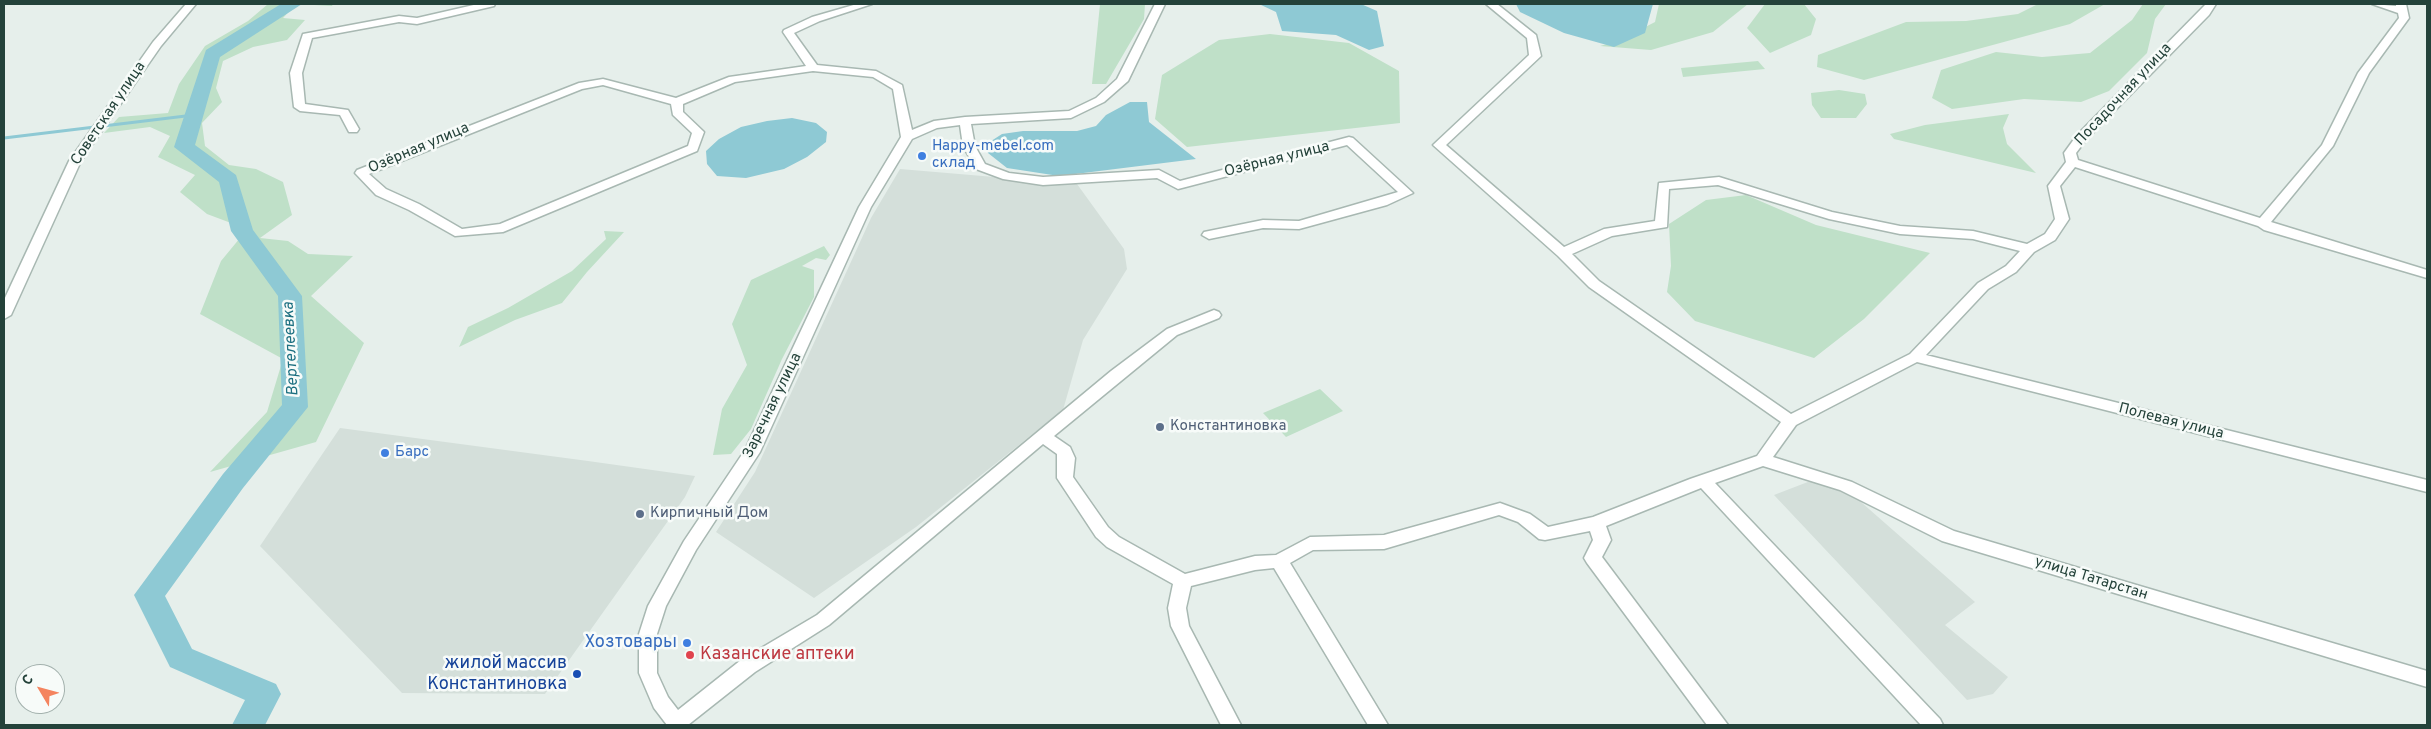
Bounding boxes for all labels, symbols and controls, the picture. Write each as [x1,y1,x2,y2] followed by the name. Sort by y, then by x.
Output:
[2072,40,2176,150] street label: Посадочная улица
[68,59,150,169] street label: Советская улица
[366,120,472,178] street label: Озёрная улица
[932,138,1054,173] place label: Happy-mebel.com склад
[1223,138,1331,182] street label: Озёрная улица
[916,150,928,162] marker: Happy-mebel.com склад
[280,301,304,397] water label: Вертелеевка
[740,350,806,462] street label: Заречная улица
[2117,400,2225,444] street label: Полевая улица
[1170,418,1286,436] place label: Константиновка
[1154,421,1166,433] marker: Константиновка
[395,444,429,462] place label: Барс
[379,447,391,459] marker: Барс
[650,505,768,523] place label: Кирпичный Дом
[634,508,646,520] marker: Кирпичный Дом
[2032,553,2150,605] street label: улица Татарстан
[585,632,677,654] place label: Хозтовары
[681,637,693,649] marker: Хозтовары
[700,644,855,666] place label: Казанские аптеки
[684,649,696,661] marker: Казанские аптеки
[427,653,567,696] place label: жилой массив Константиновка
[15,664,65,714] north arrow
[571,668,583,680] marker: жилой массив Константиновка
[19,672,38,689] text: С

